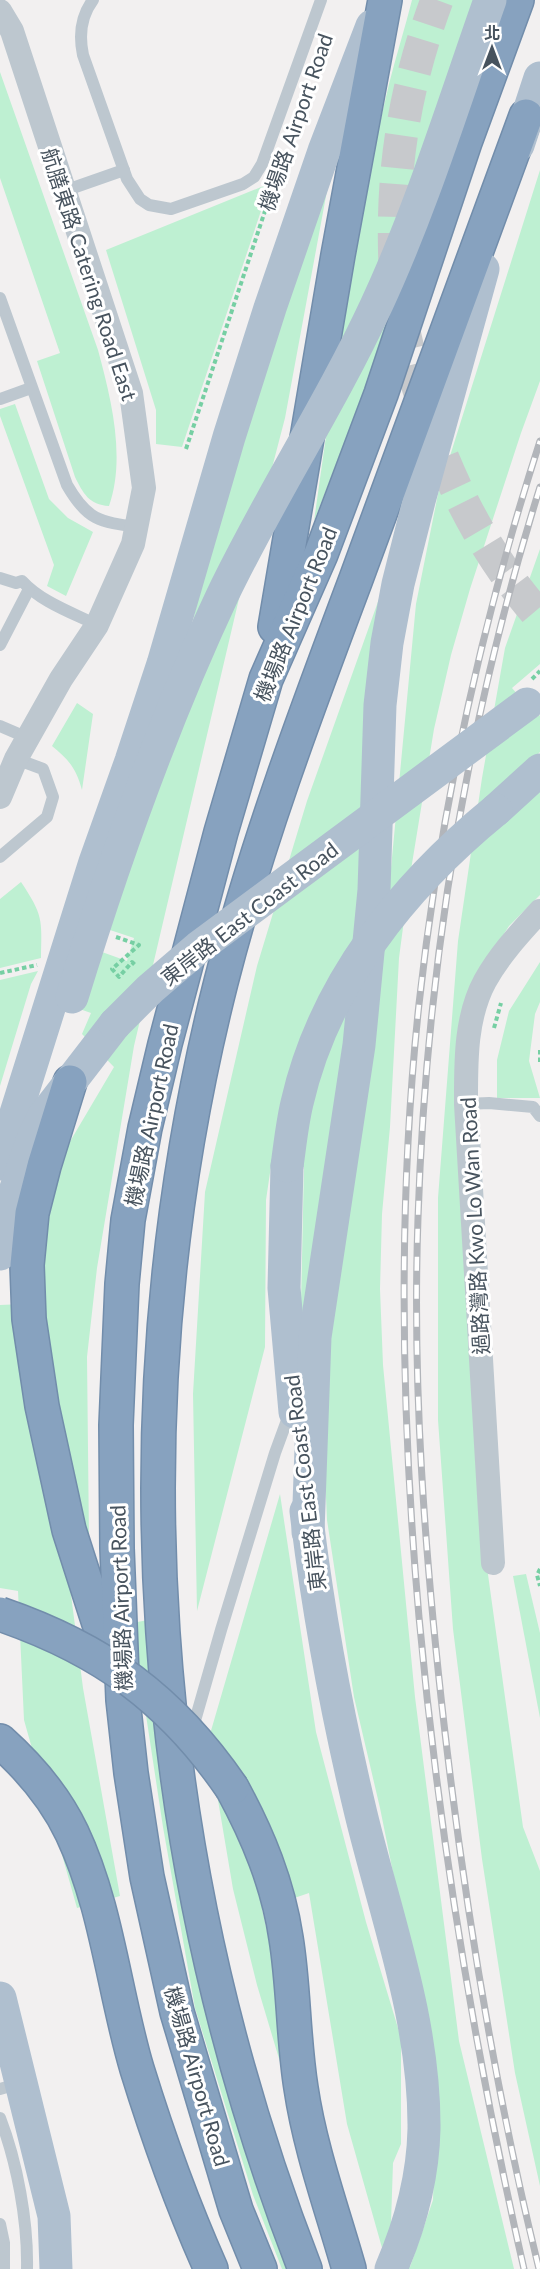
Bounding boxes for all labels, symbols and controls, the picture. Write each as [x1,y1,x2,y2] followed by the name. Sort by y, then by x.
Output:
[462,18,522,78] north arrow
[484,23,500,42] text: 北
[253,30,337,214] street label: 機場路 Airport Road
[37,145,143,404] street label: 航膳東路 Catering Road East
[249,523,341,705] street label: 機場路 Airport Road
[156,836,342,990] street label: 東岸路 East Coast Road
[119,1021,183,1209] street label: 機場路 Airport Road
[455,1097,493,1355] street label: 過路灣路 Kwo Lo Wan Road
[278,1374,330,1592] street label: 東岸路 East Coast Road
[104,1505,136,1691] street label: 機場路 Airport Road
[160,1983,236,2169] street label: 機場路 Airport Road

